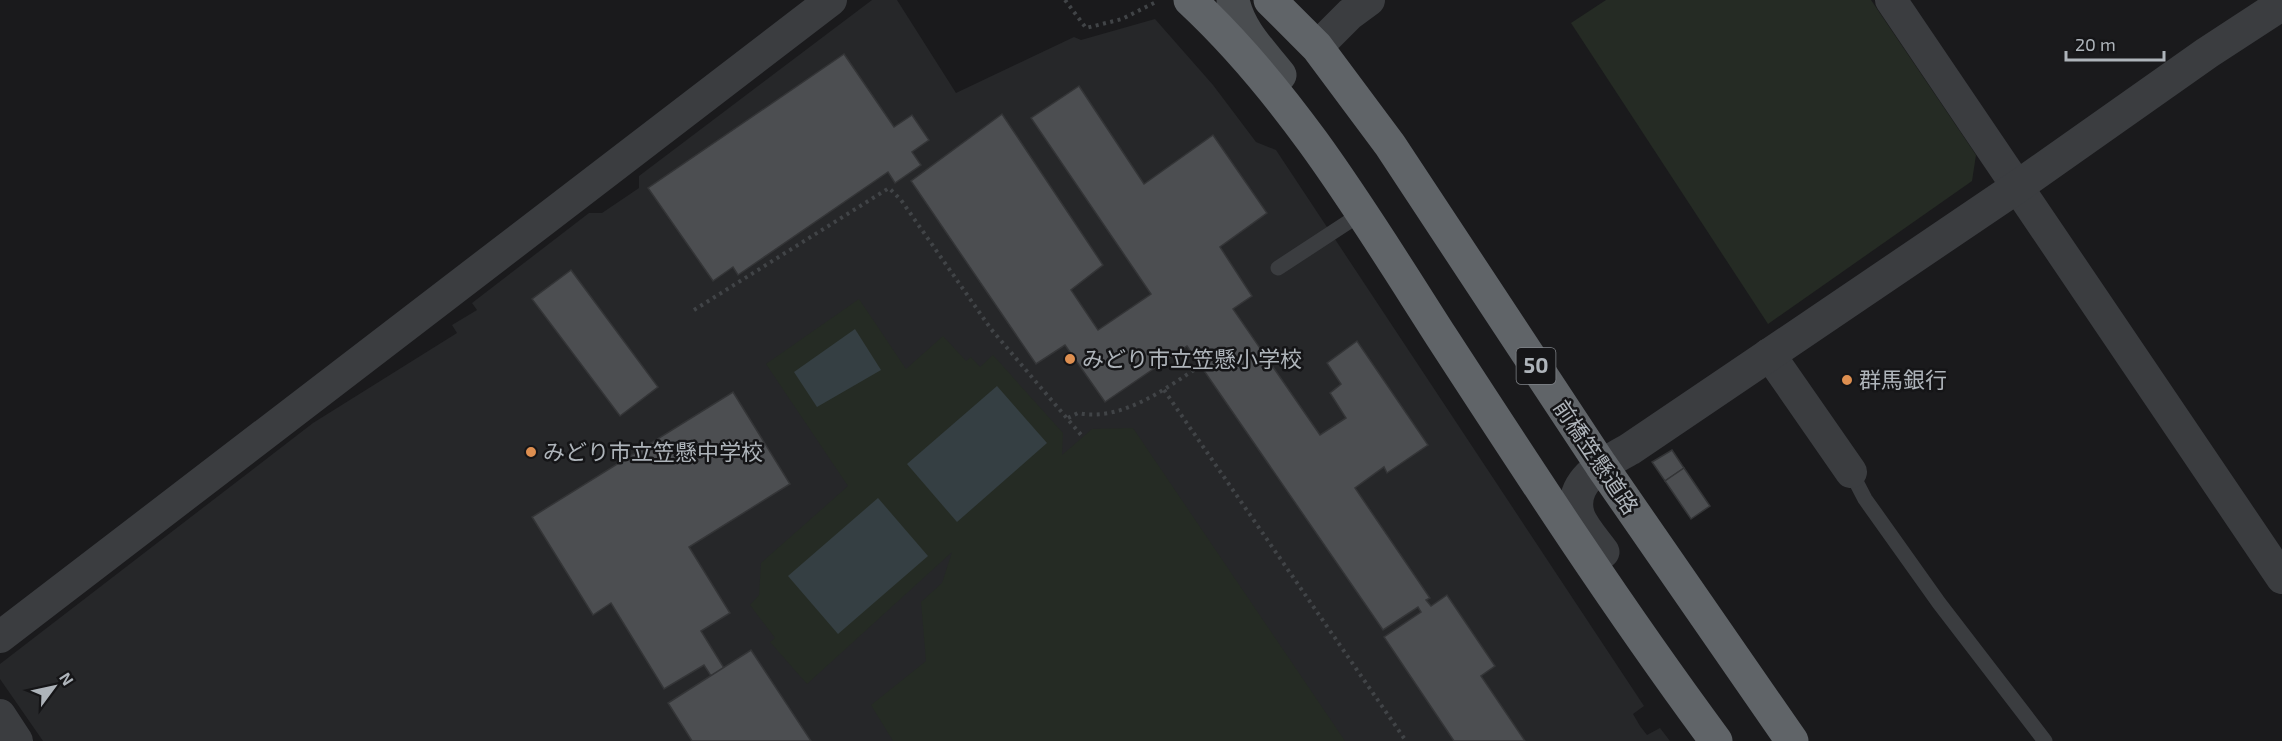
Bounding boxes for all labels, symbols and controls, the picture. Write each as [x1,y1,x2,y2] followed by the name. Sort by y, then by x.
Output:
[2066,24,2164,62] scale bar
[2075,33,2116,55] text: 20 m
[1082,345,1302,371] place label: みどり市立笠懸小学校
[1516,348,1556,384] road number: 50
[1063,352,1077,366] marker: みどり市立笠懸小学校
[1859,366,1947,392] place label: 群馬銀行
[1840,373,1854,387] marker: 群馬銀行
[1549,394,1645,518] street label: 前橋笠懸道路
[543,438,763,464] place label: みどり市立笠懸中学校
[524,445,538,459] marker: みどり市立笠懸中学校
[24,657,84,717] north arrow
[56,669,78,689] text: N

